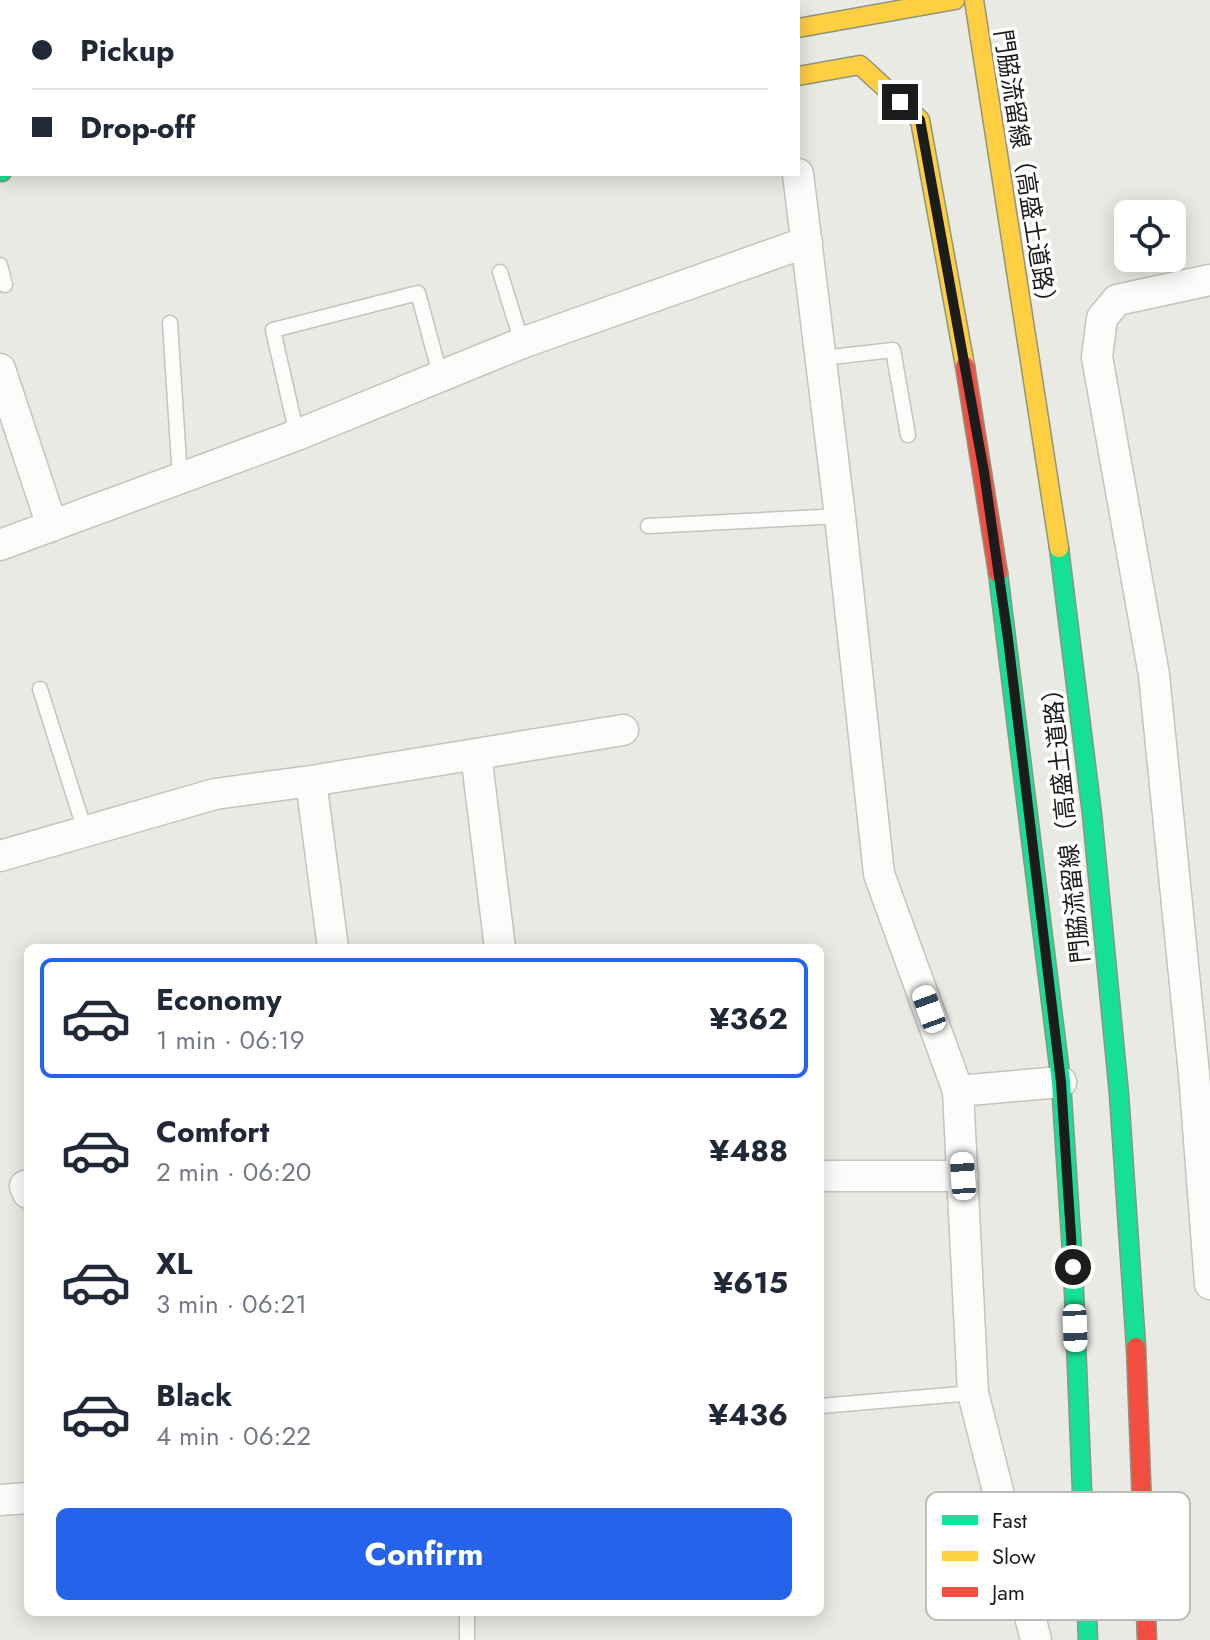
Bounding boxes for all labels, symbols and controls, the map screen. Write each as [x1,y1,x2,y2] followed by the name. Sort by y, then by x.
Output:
[986,27,1065,317] street label: 門脇流留線（高盛土道路）
[80,29,175,72] text: Pickup
[882,84,918,120] route end
[80,106,195,149] text: Drop-off
[1114,200,1186,272] map controls
[1114,200,1186,272] button: locate
[1033,675,1098,965] street label: 門脇流留線（高盛土道路）
[156,978,282,1021] text: Economy
[60,982,132,1054] icon: car
[910,982,948,1036] car
[710,997,788,1040] text: ¥362
[156,1021,305,1059] text: 1 min · 06:19
[156,1110,269,1153] text: Comfort
[60,1114,132,1186] icon: car
[709,1129,788,1172] text: ¥488
[949,1151,977,1201] car
[156,1153,311,1191] text: 2 min · 06:20
[156,1242,192,1285] text: XL
[60,1246,132,1318] icon: car
[1055,1249,1091,1285] route start
[713,1261,788,1304] text: ¥615
[156,1285,307,1323] text: 3 min · 06:21
[1062,1304,1088,1352] car
[156,1374,232,1417] text: Black
[60,1378,132,1450] icon: car
[708,1393,788,1436] text: ¥436
[156,1417,311,1455] text: 4 min · 06:22
[926,1492,1190,1620] legend
[992,1504,1028,1536] text: Fast
[56,1508,792,1600] button: Confirm
[992,1540,1036,1572] text: Slow
[989,1576,1025,1608] text: Jam

